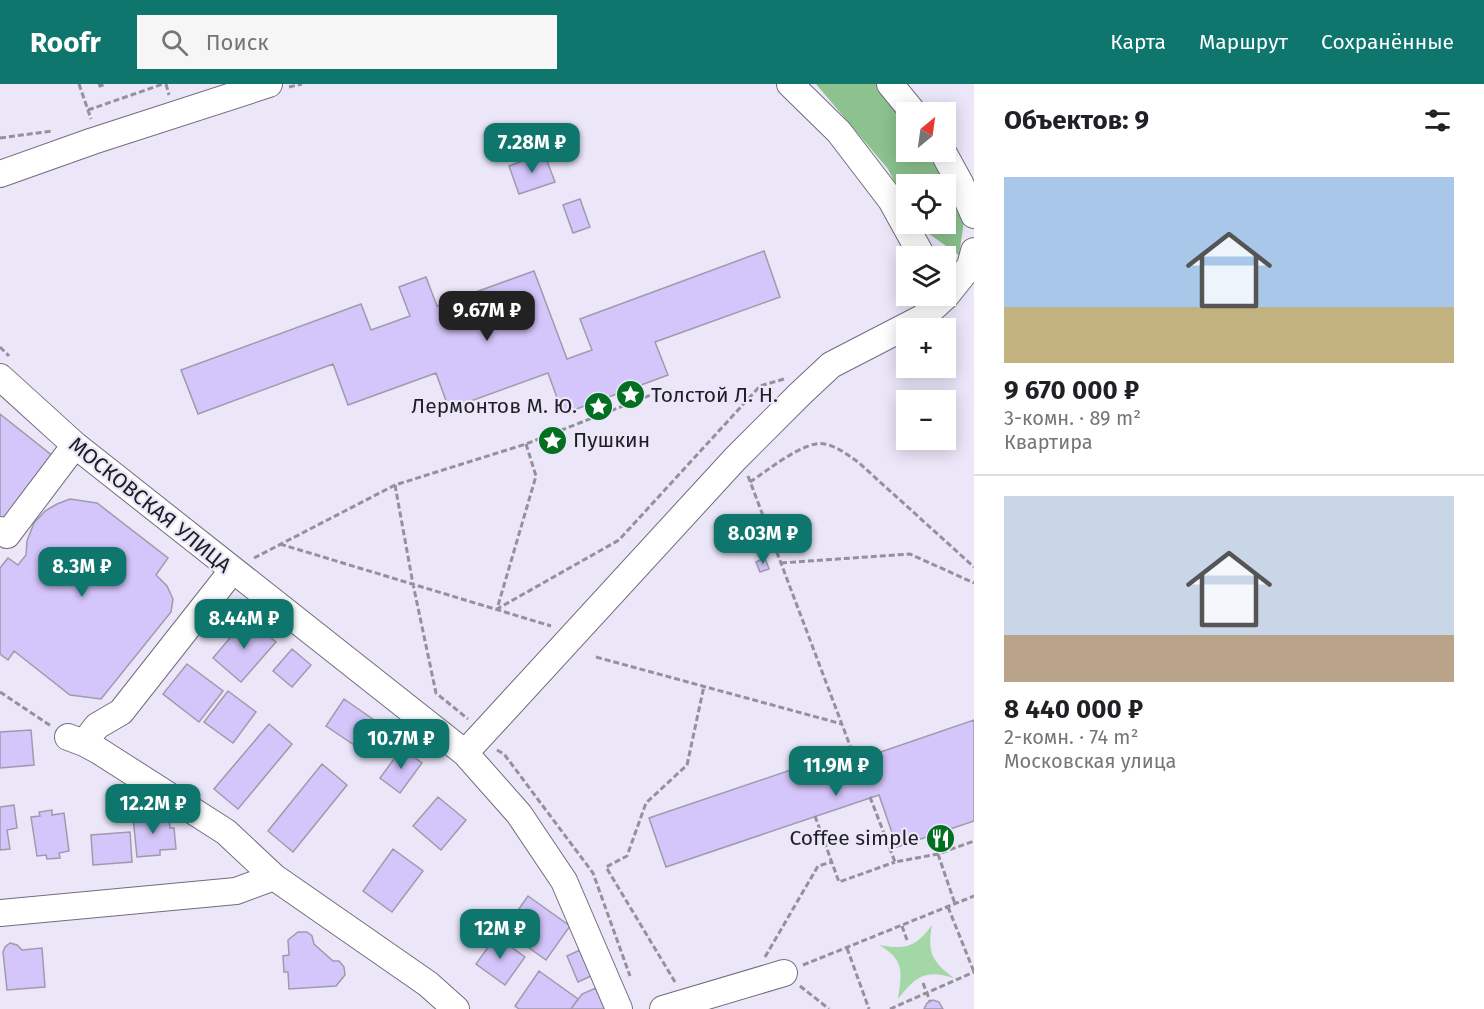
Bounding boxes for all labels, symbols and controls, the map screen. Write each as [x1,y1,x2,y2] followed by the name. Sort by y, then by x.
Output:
[137,15,557,69] search box
[30,26,101,59] text: Roofr
[158,26,191,59] icon: search
[206,29,269,56] text: Поиск
[1110,29,1166,55] text: Карта
[1199,29,1288,55] text: Маршрут
[1321,29,1454,55] text: Сохранённые
[896,102,956,162] north arrow
[896,102,956,450] map controls
[1421,104,1454,137] icon: filters
[1004,105,1149,136] text: Объектов: 9
[477,123,587,174] pin: 7.28M ₽
[498,130,566,154] text: 7.28M ₽
[896,174,956,234] button: locate
[1175,216,1283,324] icon: home
[896,246,956,306] button: layers
[432,291,542,342] pin: 9.67M ₽
[453,298,521,322] text: 9.67M ₽
[896,318,956,378] button: +
[1004,375,1139,406] text: 9 670 000 ₽
[614,379,646,411] place icon: Толстой Л. Н.
[651,382,778,408] place label: Толстой Л. Н.
[582,390,614,422] place icon: Лермонтов М. Ю.
[896,390,956,450] button: −
[411,393,577,419] place label: Лермонтов М. Ю.
[1004,406,1141,430] text: 3-комн. · 89 m²
[536,424,568,456] place icon: Пушкин
[573,427,650,453] place label: Пушкин
[1004,430,1093,454] text: Квартира
[64,432,236,578] street label: МОСКОВСКАЯ УЛИЦА
[708,514,818,565] pin: 8.03M ₽
[728,521,798,545] text: 8.03M ₽
[1175,535,1283,643] icon: home
[33,547,131,598] pin: 8.3M ₽
[52,554,112,578] text: 8.3M ₽
[189,599,299,650] pin: 8.44M ₽
[209,606,279,630] text: 8.44M ₽
[1004,694,1143,725] text: 8 440 000 ₽
[346,719,456,770] pin: 10.7M ₽
[1004,725,1138,749] text: 2-комн. · 74 m²
[367,726,435,750] text: 10.7M ₽
[781,746,891,797] pin: 11.9M ₽
[1004,749,1176,773] text: Московская улица
[803,753,869,777] text: 11.9M ₽
[98,784,208,835] pin: 12.2M ₽
[119,791,187,815] text: 12.2M ₽
[924,822,956,854] restaurant icon: Coffee simple
[789,825,919,851] place label: Coffee simple
[458,909,542,960] pin: 12M ₽
[474,916,526,940] text: 12M ₽

